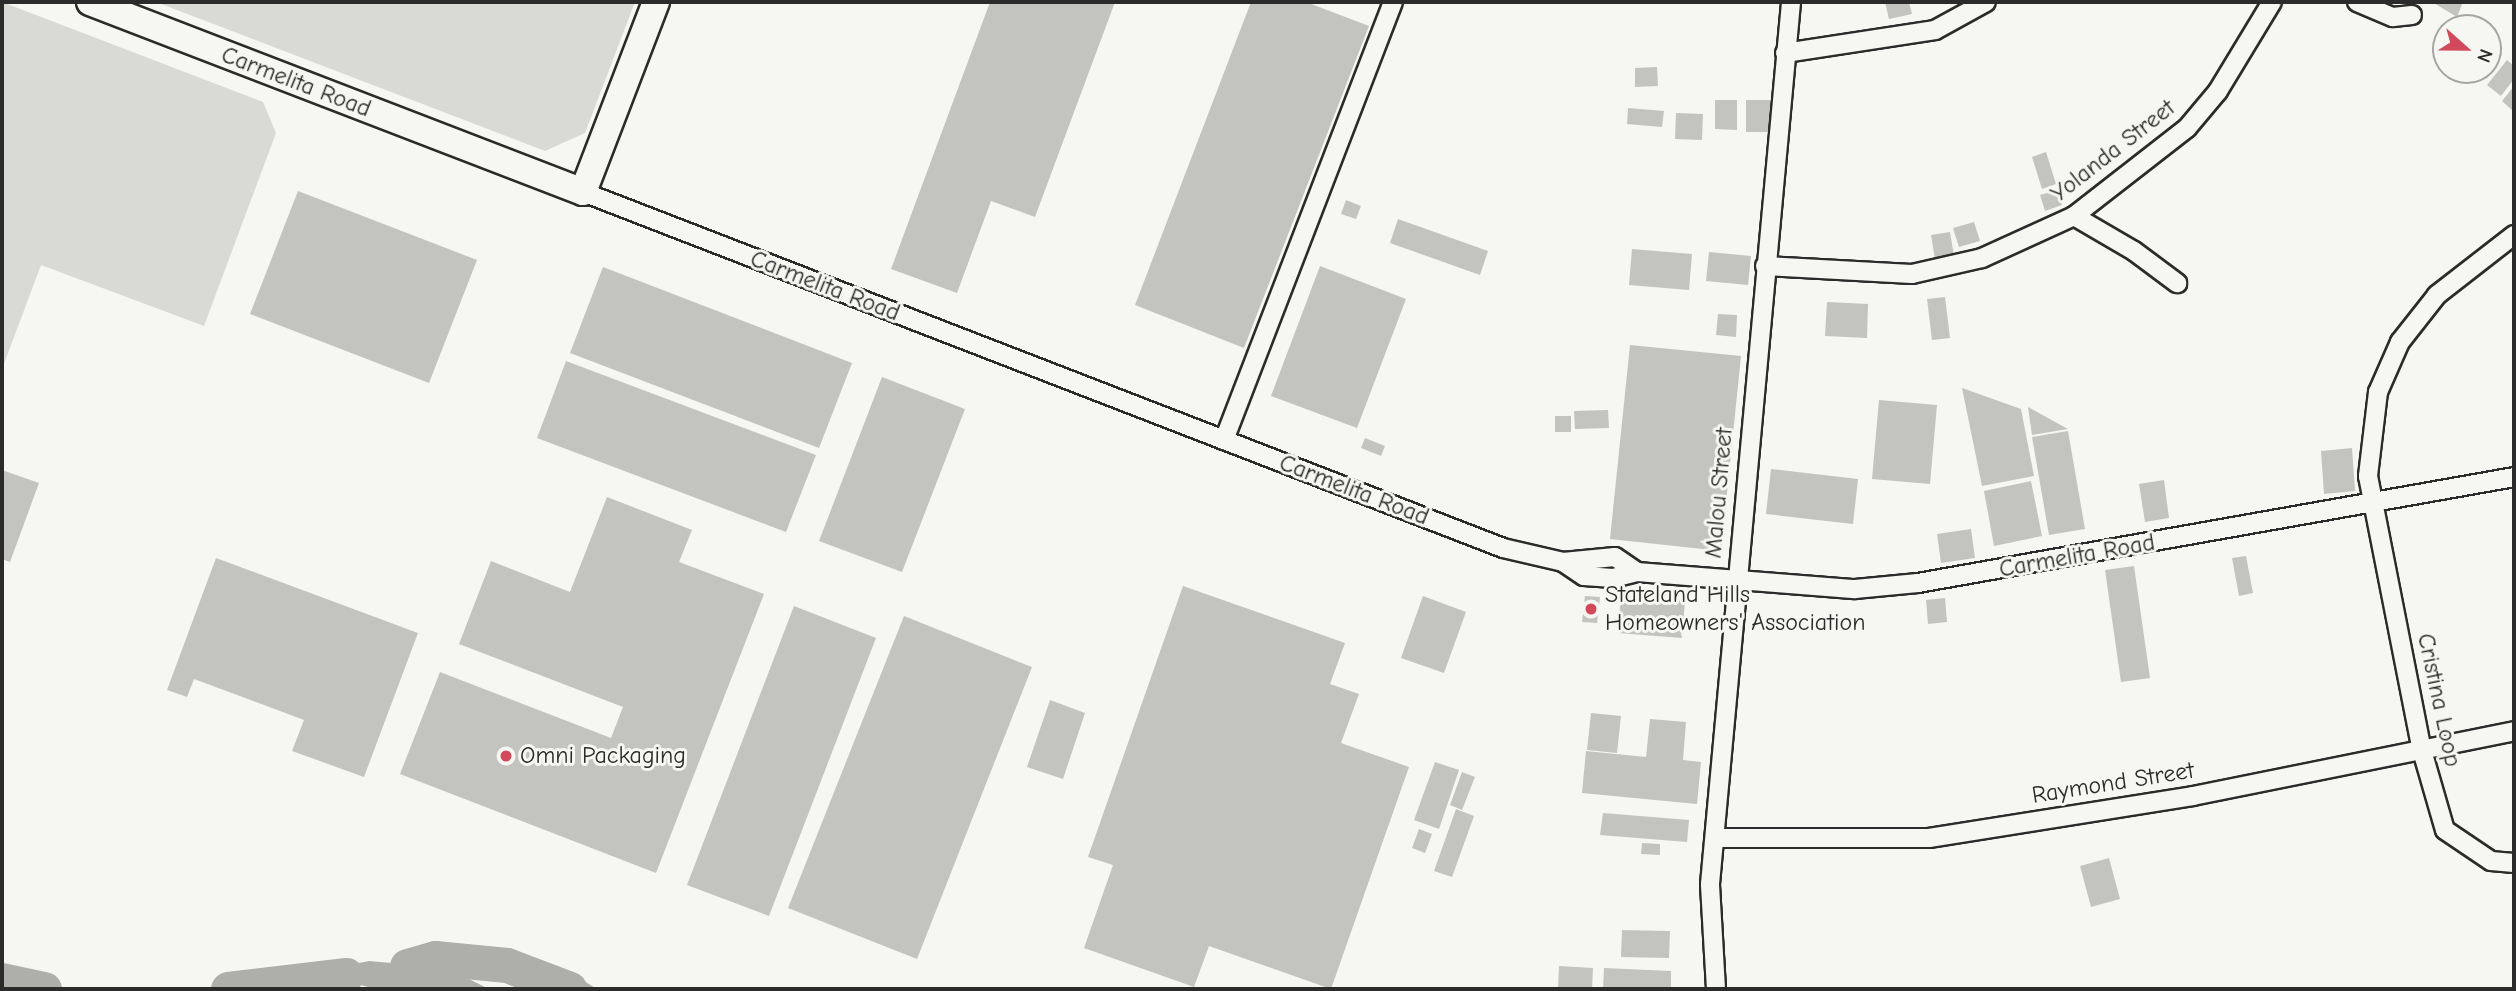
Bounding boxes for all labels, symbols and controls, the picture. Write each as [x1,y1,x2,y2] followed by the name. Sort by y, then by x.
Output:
[2432,14,2502,84] north arrow
[217,40,375,124] street label: Carmelita Road
[2472,46,2497,66] text: N
[2045,94,2181,208] street label: Yolanda Street
[746,244,904,328] street label: Carmelita Road
[1699,427,1739,559] street label: Malou Street
[1275,448,1433,532] street label: Carmelita Road
[1997,528,2157,584] street label: Carmelita Road
[1605,581,1866,637] place label: Stateland Hills Homeowners' Association
[1583,601,1599,617] marker: Stateland Hills Homeowners' Association
[2411,631,2467,769] street label: Cristina Loop
[520,742,686,770] place label: Omni Packaging
[498,748,514,764] marker: Omni Packaging
[2030,756,2196,810] street label: Raymond Street

